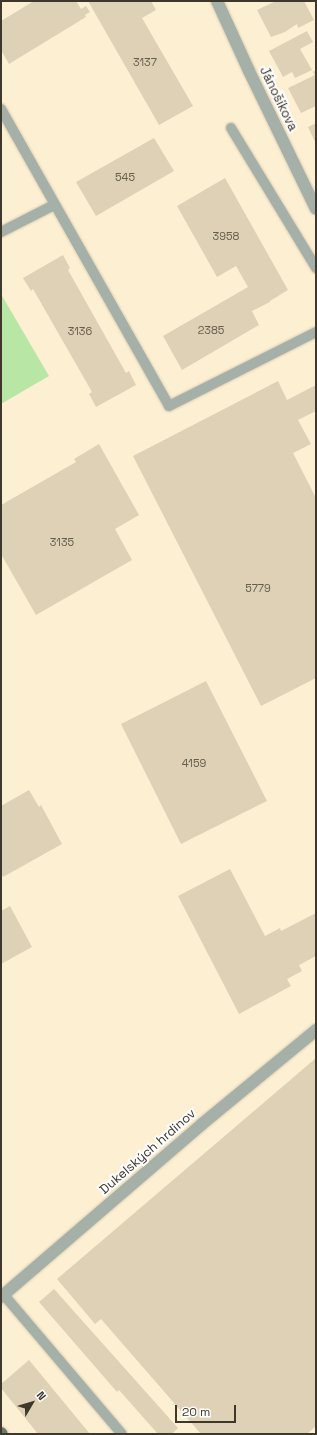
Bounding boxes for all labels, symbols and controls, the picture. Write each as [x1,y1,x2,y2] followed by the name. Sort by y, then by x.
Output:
[133,55,157,69] house number: 3137
[256,64,300,134] street label: Jánošíkova
[115,170,135,184] house number: 545
[213,229,239,243] house number: 3958
[198,323,224,337] house number: 2385
[68,324,92,338] house number: 3136
[50,535,74,549] house number: 3135
[245,581,271,595] house number: 5779
[182,756,206,770] house number: 4159
[97,1106,199,1198] street label: Dukelských hrdinov
[12,1383,52,1423] north arrow
[34,1388,49,1403] text: N
[177,1397,238,1423] scale bar
[182,1404,210,1420] text: 20 m

